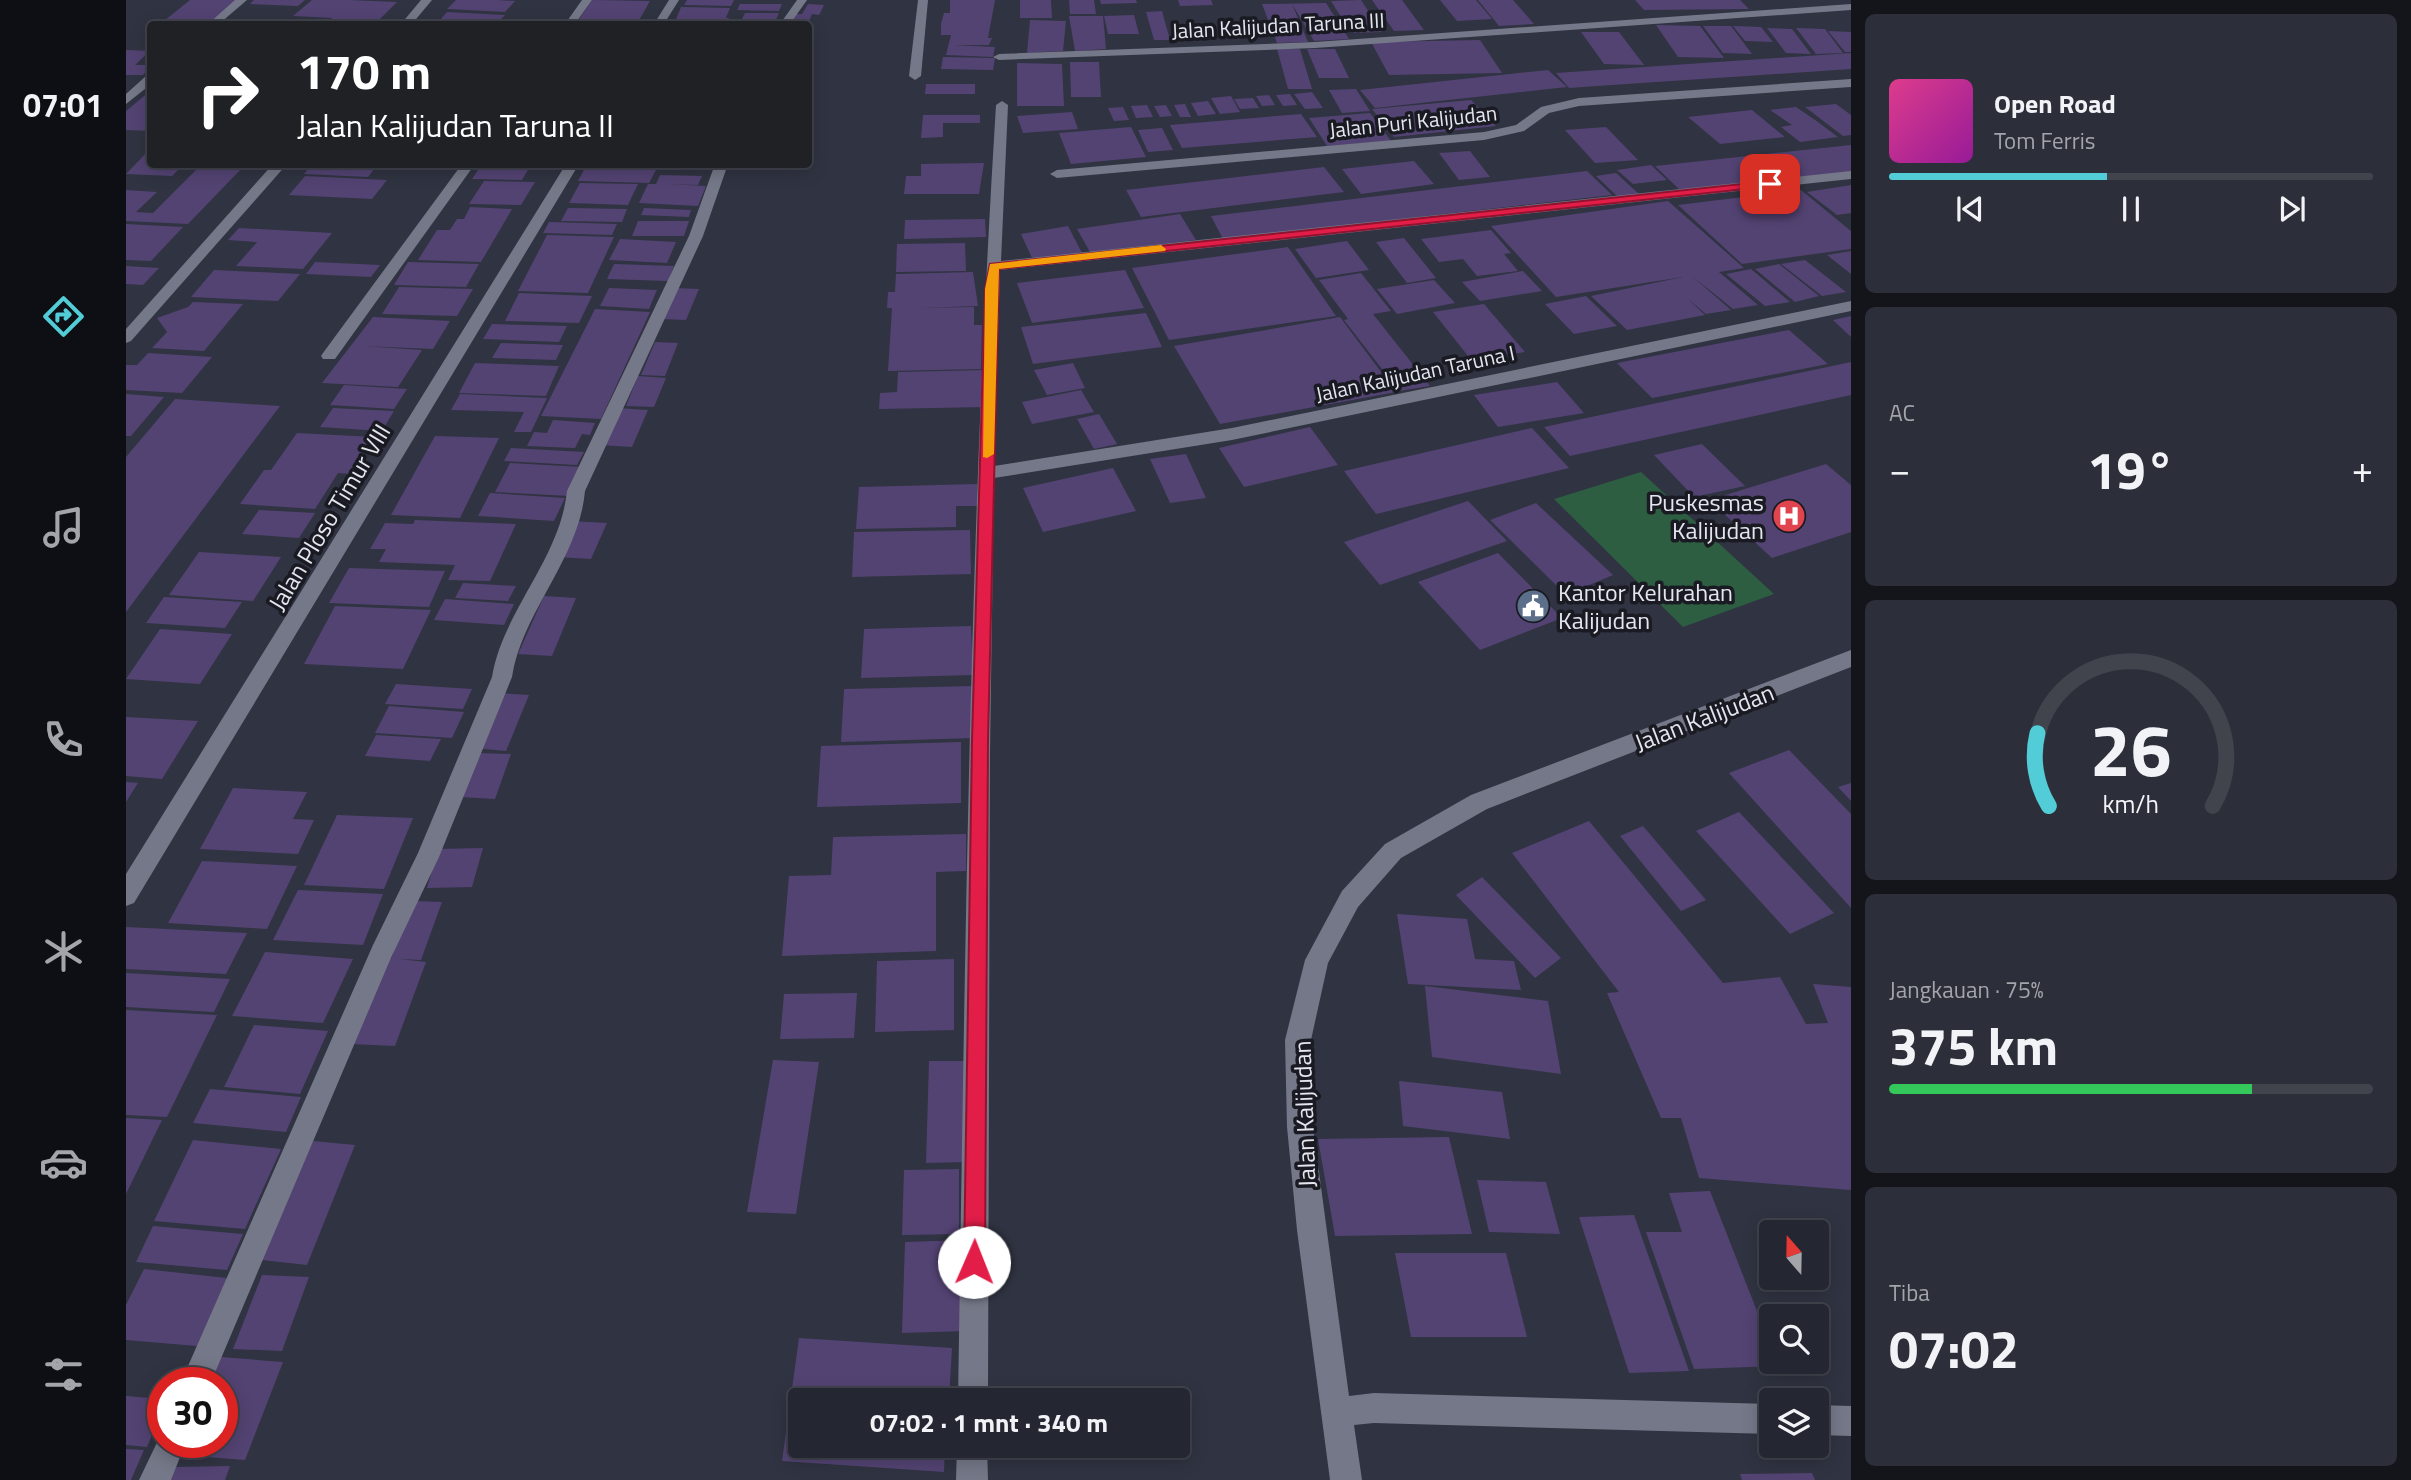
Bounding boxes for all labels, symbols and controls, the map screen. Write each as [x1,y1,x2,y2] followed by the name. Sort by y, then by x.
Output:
[1171,3,1385,47] street label: Jalan Kalijudan Taruna III
[297,33,431,108] text: 170 m
[182,49,273,140] icon: right
[23,81,103,129] text: 07:01
[1994,84,2116,123] text: Open Road
[1328,96,1498,146] street label: Jalan Puri Kalijudan
[297,101,614,149] text: Jalan Kalijudan Taruna II
[1994,123,2095,158] text: Tom Ferris
[1740,154,1800,214] pin
[1751,165,1789,203] icon: arrive
[1951,190,1989,228] icon: previous
[2112,190,2150,228] icon: pause
[2273,190,2311,228] icon: next
[39,292,88,341] icon: directions
[1313,336,1517,410] street label: Jalan Kalijudan Taruna I
[1889,395,1915,430] text: AC
[259,417,399,617] street label: Jalan Ploso Timur VIII
[2087,430,2175,509] text: 19°
[1889,440,1910,498] text: −
[2352,440,2373,498] text: +
[1648,484,1764,548] place label: Puskesmas Kalijudan
[1770,497,1808,535] hospital icon: Puskesmas Kalijudan
[39,503,88,552] icon: music
[1558,574,1733,638] place label: Kantor Kelurahan Kalijudan
[1514,587,1552,625] public building icon: Kantor Kelurahan Kalijudan
[1629,674,1779,760] street label: Jalan Kalijudan
[2090,694,2172,804] text: 26
[39,715,88,764] icon: phone
[2103,785,2159,823] text: km/h
[39,927,88,976] icon: climate
[1889,972,2044,1007] text: Jangkauan · 75%
[1889,1006,2058,1085] text: 375 km
[1283,1040,1325,1188] street label: Jalan Kalijudan
[39,1138,88,1187] icon: car
[1759,1220,1829,1290] north arrow
[1759,1220,1829,1458] map controls
[937,1225,1011,1299] position arrow
[1889,1275,1930,1310] text: Tiba
[1759,1304,1829,1374] button: search
[1889,1309,2019,1388] text: 07:02
[39,1350,88,1399] icon: filters
[147,1367,238,1458] speed limit sign: 30
[1759,1388,1829,1458] button: layers
[870,1403,1108,1442] text: 07:02 · 1 mnt · 340 m

